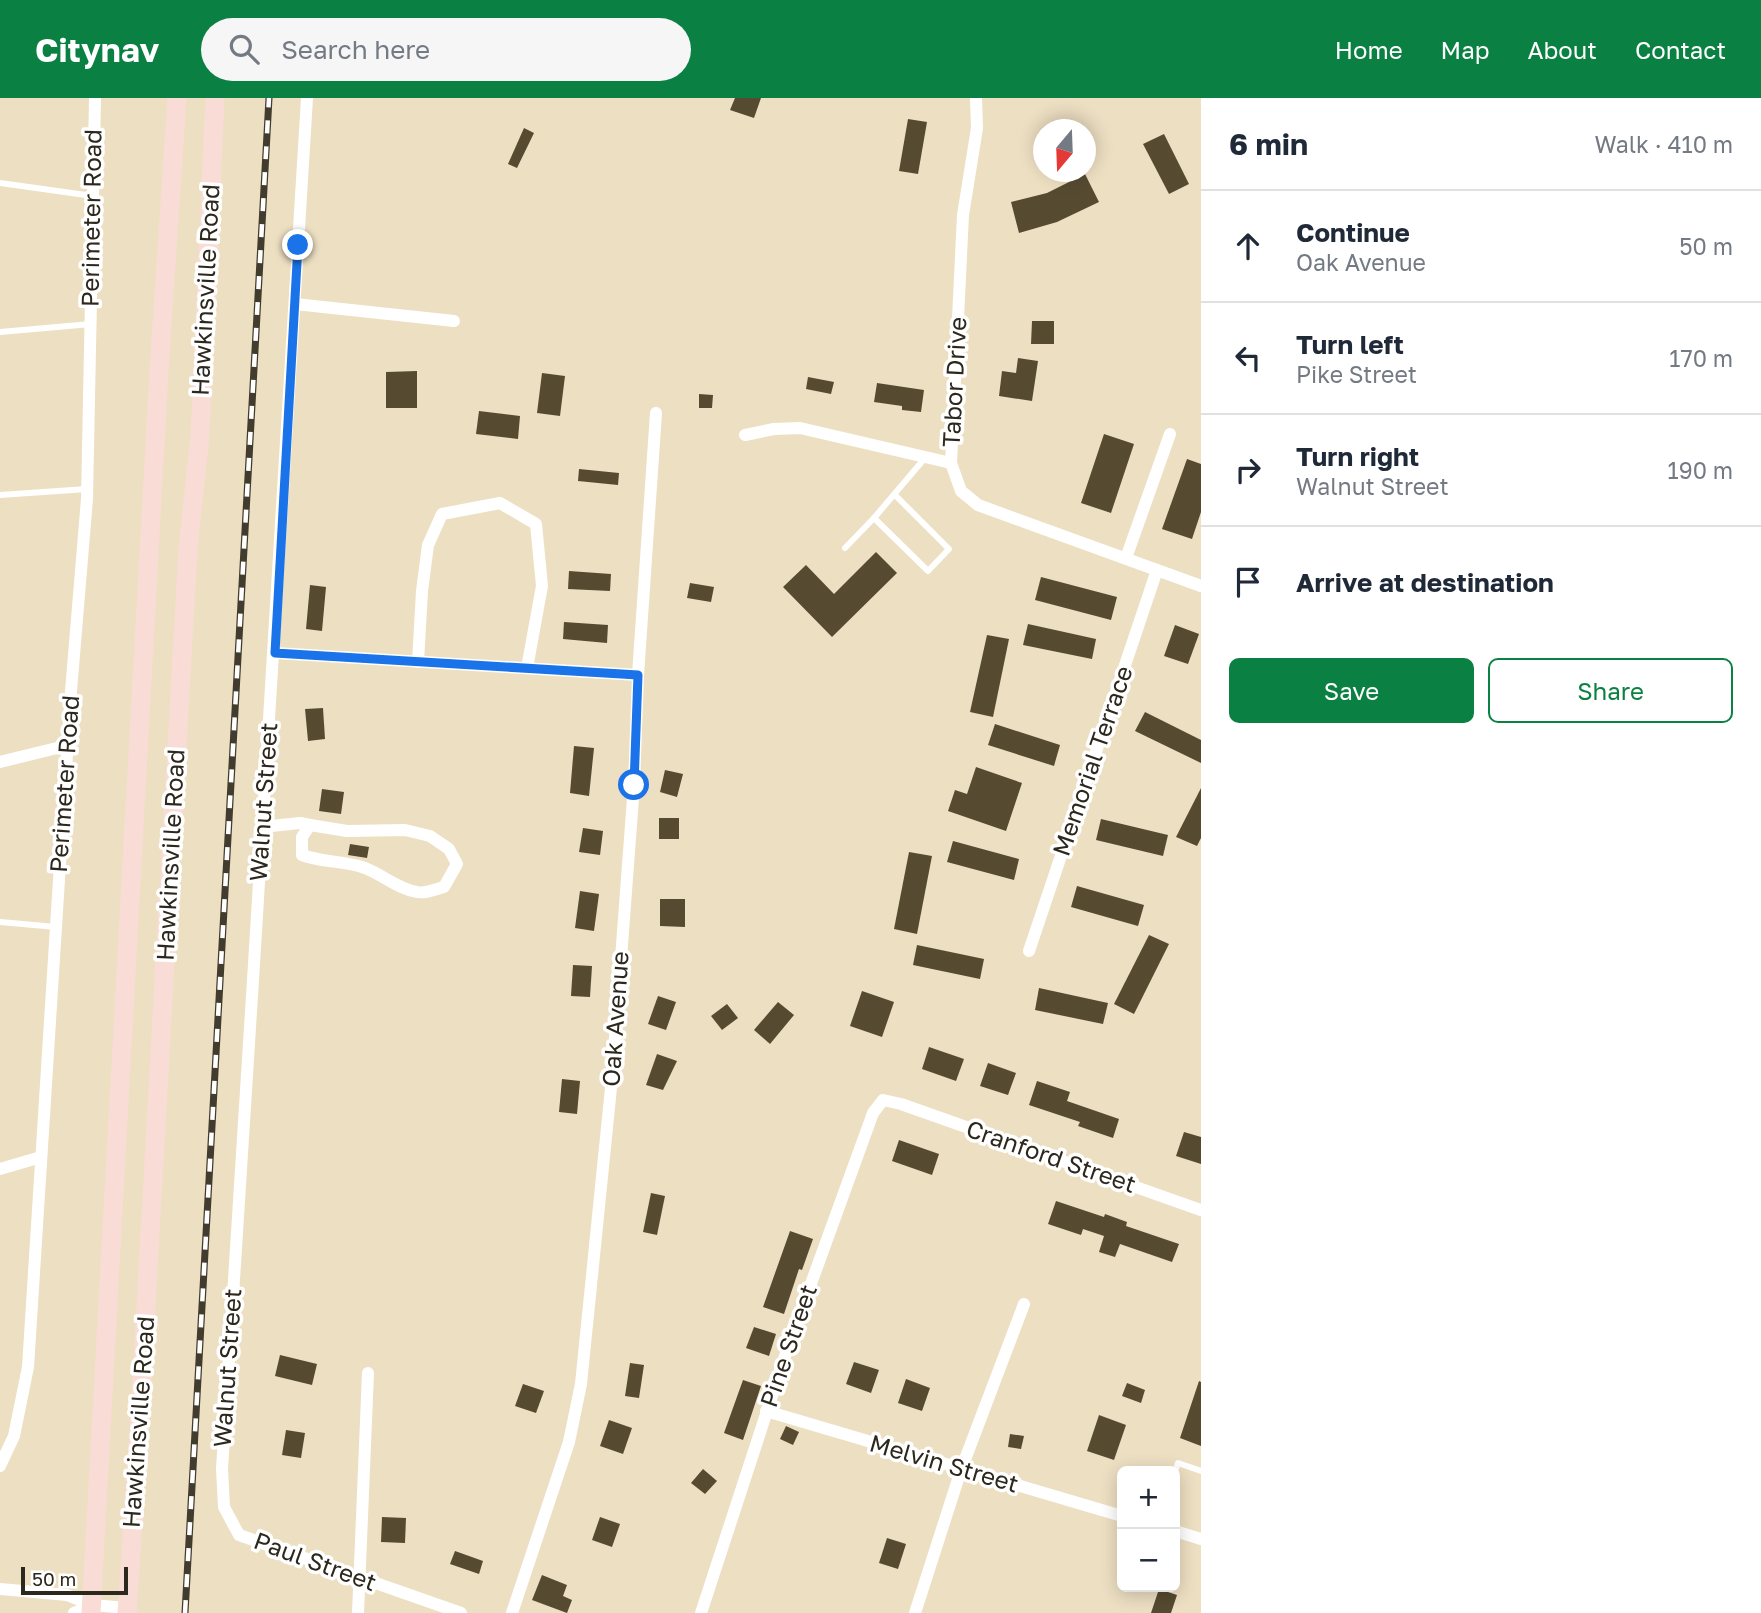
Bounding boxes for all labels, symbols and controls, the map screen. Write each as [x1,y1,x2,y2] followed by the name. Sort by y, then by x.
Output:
[201,18,691,81] search box
[35,30,159,69] text: Citynav
[225,30,263,68] icon: search
[281,34,430,65] text: Search here
[1335,35,1403,64] text: Home
[1441,35,1490,64] text: Map
[1528,35,1597,64] text: About
[1635,35,1726,64] text: Contact
[1033,119,1096,182] north arrow
[1229,126,1308,162] text: 6 min
[74,129,107,307] street label: Perimeter Road
[1595,130,1733,158] text: Walk · 410 m
[184,183,225,397] street label: Hawkinsville Road
[1296,217,1410,248] text: Continue
[1229,227,1267,265] icon: ahead
[282,229,313,260] route end
[1679,232,1733,260] text: 50 m
[1296,248,1426,276] text: Oak Avenue
[936,316,971,448] street label: Tabor Drive
[1296,329,1404,360] text: Turn left
[1229,339,1267,377] icon: left
[1669,344,1733,372] text: 170 m
[1296,360,1417,388] text: Pike Street
[1296,441,1419,472] text: Turn right
[1229,451,1267,489] icon: right
[1668,456,1733,484] text: 190 m
[1296,472,1449,500] text: Walnut Street
[1229,563,1267,601] icon: arrive
[1296,567,1554,598] text: Arrive at destination
[1229,658,1474,723] button: Save
[1488,658,1733,723] button: Share
[1045,662,1138,859] street label: Memorial Terrace
[43,694,84,874] street label: Perimeter Road
[242,721,283,882] street label: Walnut Street
[149,748,190,962] street label: Hawkinsville Road
[618,769,649,800] route start
[595,950,634,1088] street label: Oak Avenue
[963,1113,1140,1198] street label: Cranford Street
[753,1280,822,1411] street label: Pine Street
[206,1287,247,1448] street label: Walnut Street
[116,1315,159,1529] street label: Hawkinsville Road
[867,1427,1022,1498] street label: Melvin Street
[1117,1466,1180,1592] map controls
[1117,1466,1180,1529] button: +
[250,1525,381,1596] street label: Paul Street
[1117,1529,1180,1592] button: −
[21,1564,128,1596] scale bar
[32,1567,76,1590] text: 50 m

